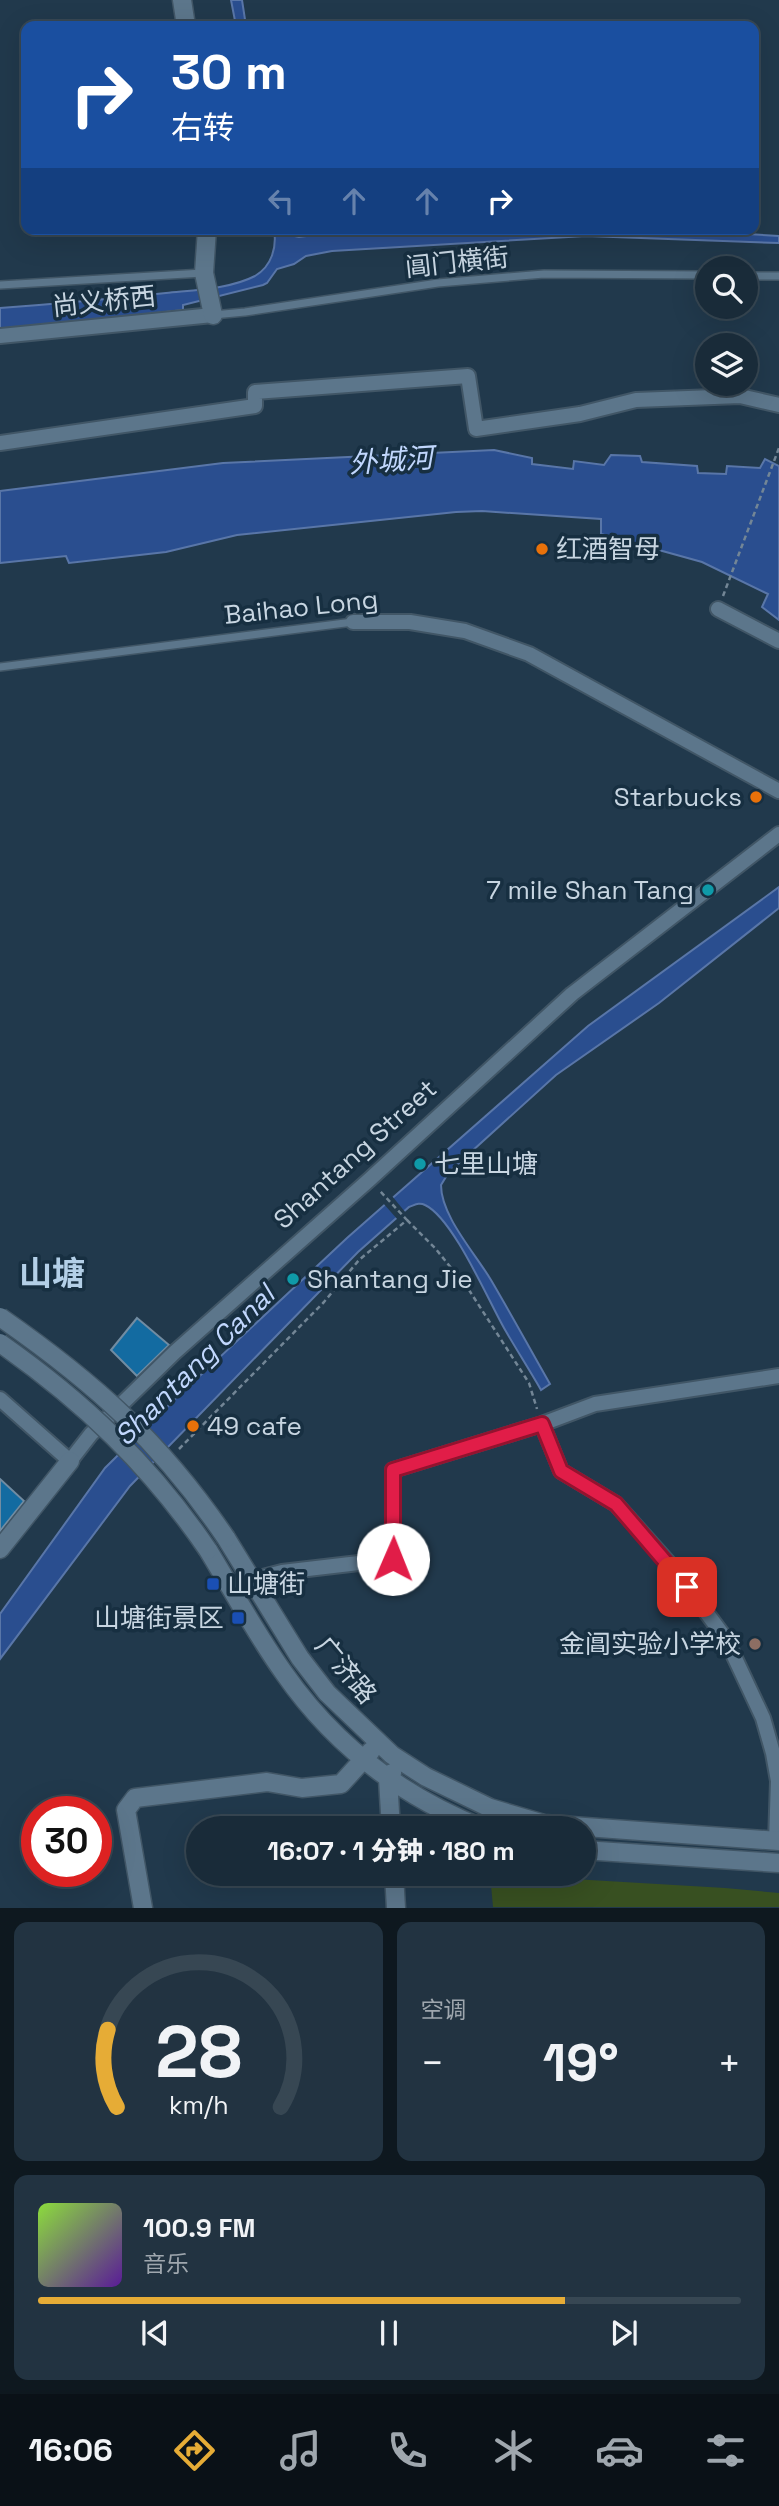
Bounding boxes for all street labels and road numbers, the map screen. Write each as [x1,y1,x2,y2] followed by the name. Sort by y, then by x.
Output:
[404,240,510,284] street label: 阊门横街
[51,279,157,323] street label: 尚义桥西
[222,582,380,632] street label: Baihao Long
[266,1072,444,1236] street label: Shantang Street
[308,1629,384,1711] street label: 广济路

